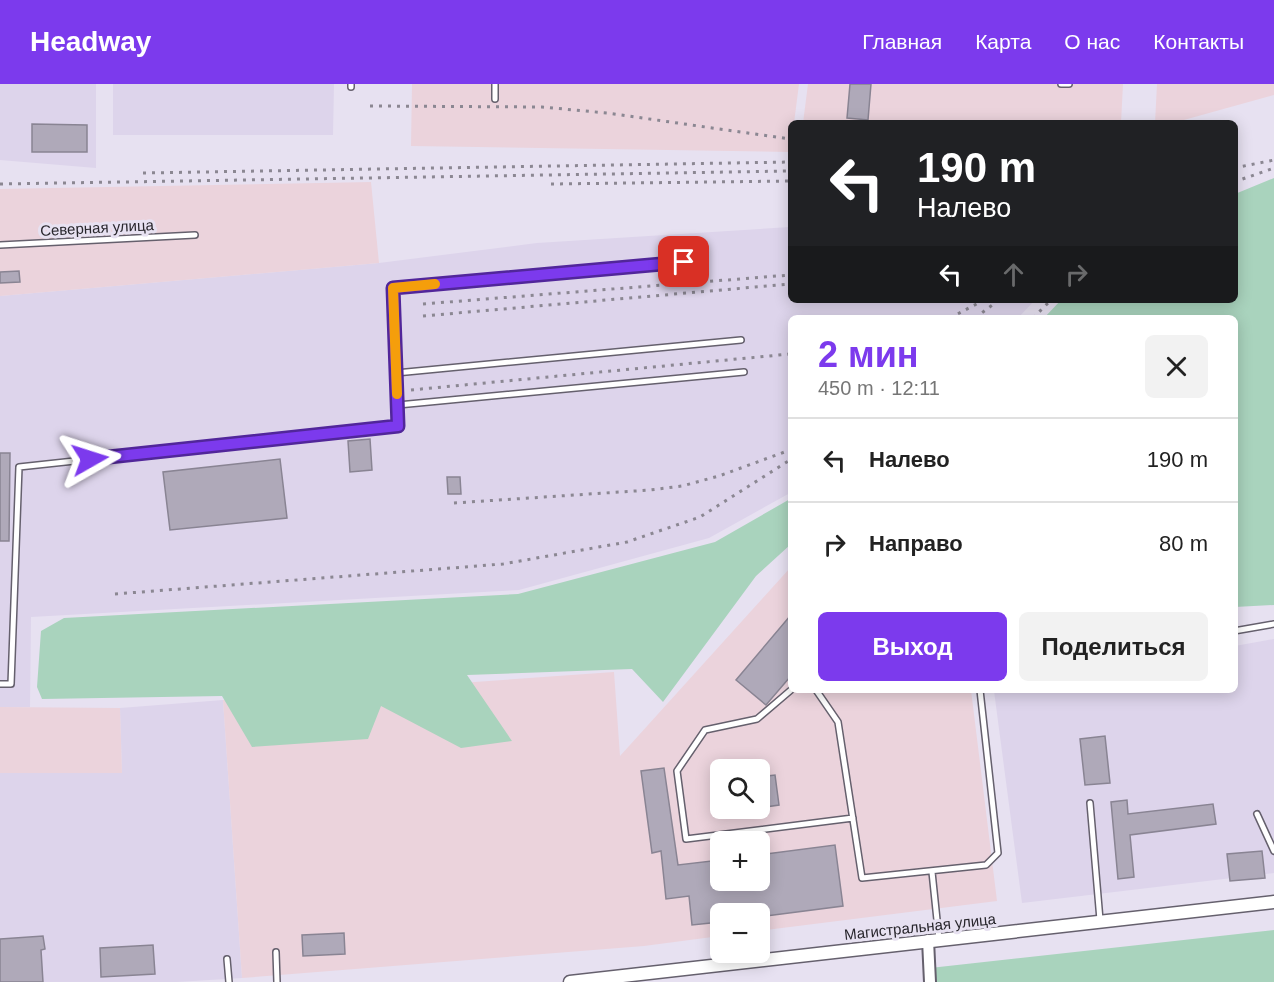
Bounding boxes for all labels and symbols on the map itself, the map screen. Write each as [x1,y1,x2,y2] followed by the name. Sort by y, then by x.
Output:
[40,216,155,239] street label: Северная улица
[658,236,709,287] pin
[58,427,122,491] position arrow
[843,910,997,943] street label: Магистральная улица

